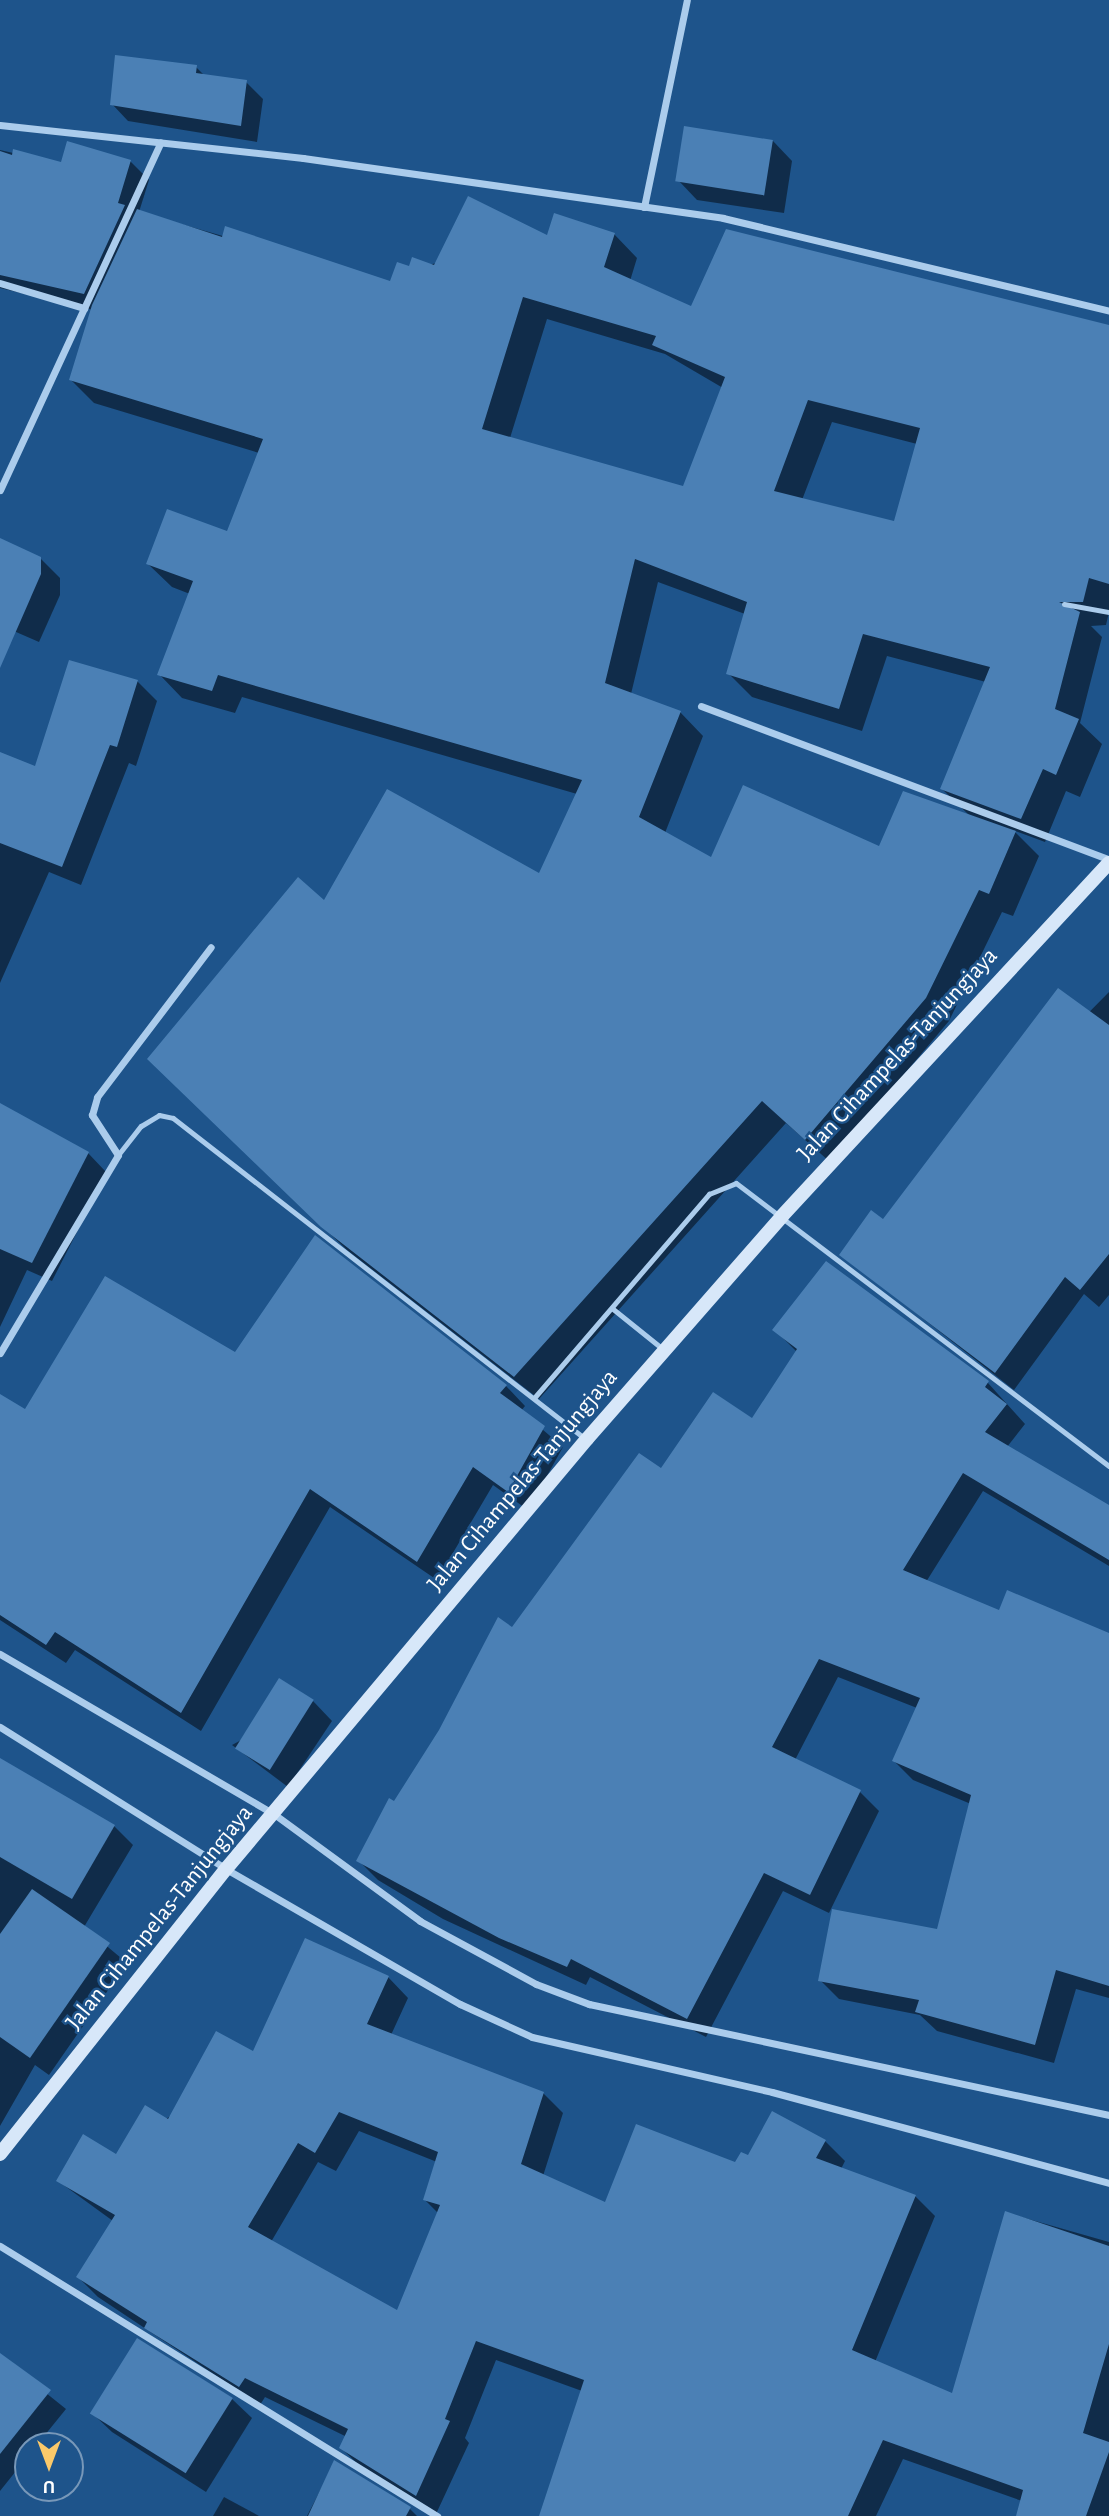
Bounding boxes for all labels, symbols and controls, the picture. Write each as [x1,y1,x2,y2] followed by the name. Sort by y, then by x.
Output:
[792,942,1004,1168] street label: Jalan Cihampelas-Tanjungjaya
[422,1364,624,1598] street label: Jalan Cihampelas-Tanjungjaya
[60,1800,260,2036] street label: Jalan Cihampelas-Tanjungjaya
[14,2432,84,2502] north arrow
[43,2477,55,2496] text: U

